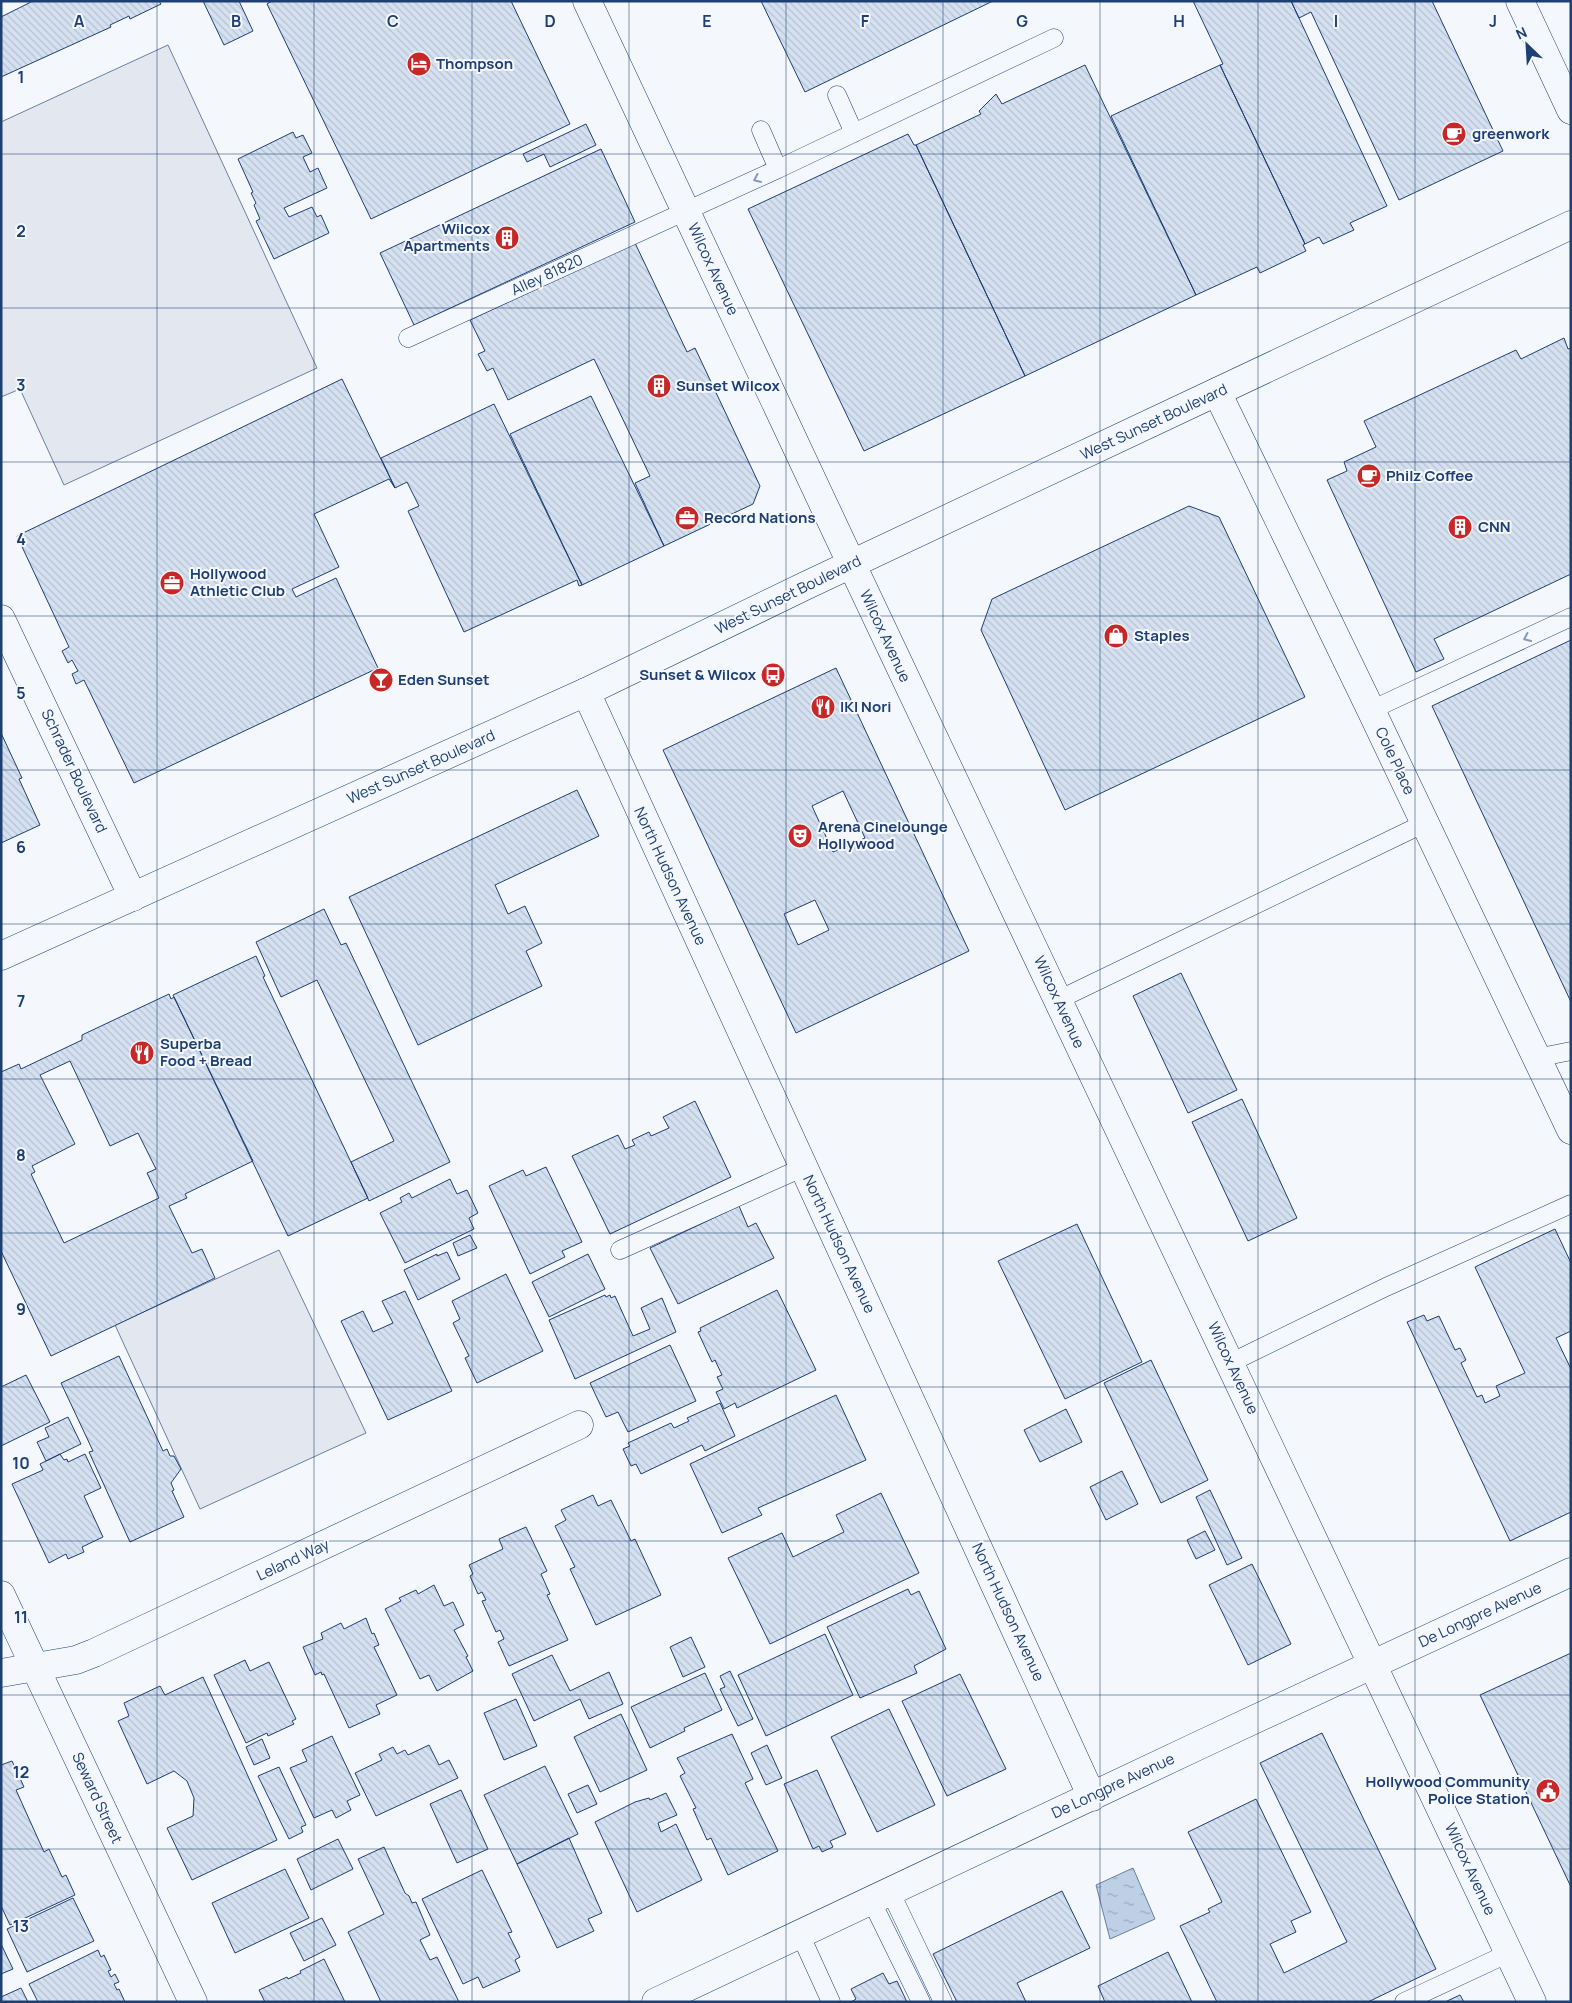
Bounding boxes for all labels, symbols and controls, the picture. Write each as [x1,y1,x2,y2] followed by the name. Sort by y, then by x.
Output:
[74,10,85,32] text: A
[231,10,241,32] text: B
[387,10,399,32] text: C
[544,10,556,32] text: D
[702,10,712,32] text: E
[861,10,870,32] text: F
[1016,10,1028,32] text: G
[1173,10,1185,32] text: H
[1334,10,1338,32] text: I
[1489,10,1497,32] text: J
[1502,20,1552,70] north arrow
[1513,22,1530,44] text: N
[406,51,432,77] hotel icon: Thompson
[436,53,513,74] place label: Thompson
[17,66,25,88] text: 1
[1441,121,1467,147] cafe icon: greenwork
[1472,123,1550,144] place label: greenwork
[753,172,762,183] one-way arrow
[403,218,491,256] place label: Wilcox Apartments
[683,219,744,319] street label: Wilcox Avenue
[16,220,26,242] text: 2
[494,225,520,251] building icon: Wilcox Apartments
[507,249,586,300] street label: Alley 81820
[646,373,672,399] building icon: Sunset Wilcox
[16,374,26,396] text: 3
[676,375,780,396] place label: Sunset Wilcox
[1077,378,1231,465] street label: West Sunset Boulevard
[1356,463,1382,489] cafe icon: Philz Coffee
[1386,465,1473,486] place label: Philz Coffee
[674,505,700,531] office icon: Record Nations
[704,507,816,528] place label: Record Nations
[1447,514,1473,540] building icon: CNN
[1478,516,1511,537] place label: CNN
[16,528,26,550] text: 4
[711,550,864,639] street label: West Sunset Boulevard
[190,563,285,601] place label: Hollywood Athletic Club
[159,570,185,596] office icon: Hollywood Athletic Club
[855,586,916,686] street label: Wilcox Avenue
[1103,623,1129,649] shop icon: Staples
[1134,625,1190,646] place label: Staples
[1523,631,1532,641] one-way arrow
[760,662,786,688] bus stop icon: Sunset & Wilcox
[639,664,757,685] place label: Sunset & Wilcox
[368,667,394,693] bar icon: Eden Sunset
[398,669,490,690] place label: Eden Sunset
[16,682,26,704] text: 5
[810,694,836,720] restaurant icon: IKI Nori
[840,696,891,717] place label: IKI Nori
[37,705,112,836] street label: Schrader Boulevard
[1371,723,1420,798] street label: Cole Place
[343,724,498,809] street label: West Sunset Boulevard
[629,803,712,949] street label: North Hudson Avenue
[818,816,948,854] place label: Arena Cinelounge Hollywood
[787,823,813,849] theatre icon: Arena Cinelounge Hollywood
[16,836,26,858] text: 6
[1029,952,1090,1052] street label: Wilcox Avenue
[17,990,25,1012] text: 7
[160,1033,252,1071] place label: Superba Food + Bread
[129,1040,155,1066] restaurant icon: Superba Food + Bread
[16,1144,26,1166] text: 8
[798,1171,881,1317] street label: North Hudson Avenue
[16,1298,26,1320] text: 9
[1203,1318,1264,1418] street label: Wilcox Avenue
[12,1452,30,1474] text: 10
[253,1533,333,1586] street label: Leland Way
[967,1539,1050,1685] street label: North Hudson Avenue
[1415,1577,1545,1652] street label: De Longpre Avenue
[14,1606,28,1628] text: 11
[1048,1748,1178,1823] street label: De Longpre Avenue
[67,1749,128,1847] street label: Seward Street
[13,1761,29,1783] text: 12
[1366,1771,1531,1809] place label: Hollywood Community Police Station
[1535,1778,1561,1804] public building icon: Hollywood Community Police Station
[1440,1819,1501,1919] street label: Wilcox Avenue
[13,1915,29,1937] text: 13

